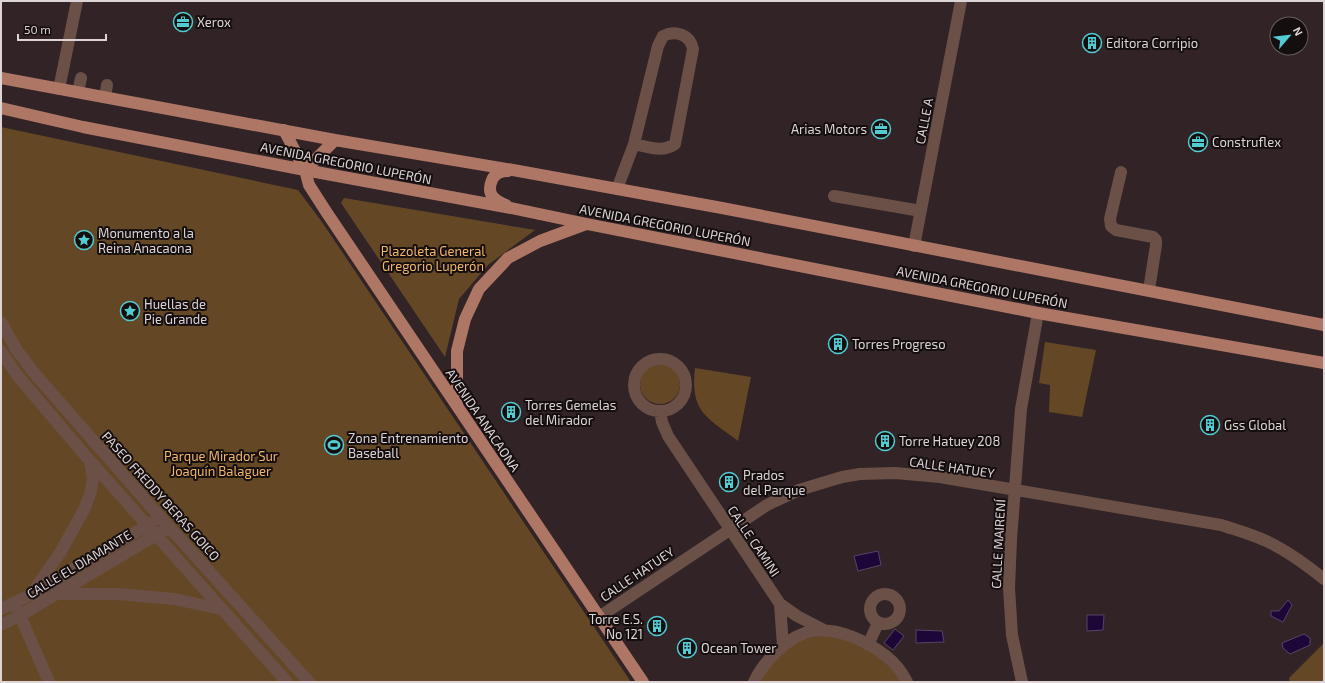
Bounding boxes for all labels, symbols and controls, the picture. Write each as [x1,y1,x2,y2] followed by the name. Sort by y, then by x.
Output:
[172,11,194,33] office icon: Xerox
[197,14,231,30] place label: Xerox
[18,16,106,42] scale bar
[1269,16,1309,56] north arrow
[24,22,51,36] text: 50 m
[1291,25,1306,38] text: N
[1081,32,1103,54] building icon: Editora Corripio
[1106,35,1198,51] place label: Editora Corripio
[912,96,936,146] street label: CALLE A
[870,118,892,140] office icon: Arias Motors
[791,121,867,137] place label: Arias Motors
[1187,131,1209,153] office icon: Construflex
[1212,134,1281,150] place label: Construflex
[259,138,433,187] street label: AVENIDA GREGORIO LUPERÓN
[578,200,752,249] street label: AVENIDA GREGORIO LUPERÓN
[98,225,194,256] place label: Monumento a la Reina Anacaona
[73,229,95,251] place icon: Monumento a la Reina Anacaona
[381,243,485,274] park label: Plazoleta General Gregorio Luperón
[895,262,1069,311] street label: AVENIDA GREGORIO LUPERÓN
[144,296,207,327] place label: Huellas de Pie Grande
[119,300,141,322] place icon: Huellas de Pie Grande
[827,333,849,355] building icon: Torres Progreso
[852,336,946,352] place label: Torres Progreso
[443,365,523,475] street label: AVENIDA ANACAONA
[525,397,616,428] place label: Torres Gemelas del Mirador
[500,401,522,423] building icon: Torres Gemelas del Mirador
[1199,414,1221,436] building icon: Gss Global
[1224,417,1286,433] place label: Gss Global
[99,428,223,564] street label: PASEO FREDDY BERAS GOICO
[348,430,468,461] place label: Zona Entrenamiento Baseball
[874,430,896,452] building icon: Torre Hatuey 208
[899,433,1000,449] place label: Torre Hatuey 208
[323,434,345,456] sports icon: Zona Entrenamiento Baseball
[164,448,278,479] park label: Parque Mirador Sur Joaquín Balaguer
[908,453,996,481] street label: CALLE HATUEY
[743,467,806,498] place label: Prados del Parque
[718,471,740,493] building icon: Prados del Parque
[987,498,1008,589] street label: CALLE MAIRENÍ
[724,503,784,579] street label: CALLE CAMINI
[24,526,134,602] street label: CALLE EL DIAMANTE
[597,543,678,605] street label: CALLE HATUEY
[589,611,643,642] place label: Torre E.S. No 121
[646,615,668,637] building icon: Torre E.S. No 121
[676,637,698,659] building icon: Ocean Tower
[701,640,777,656] place label: Ocean Tower

